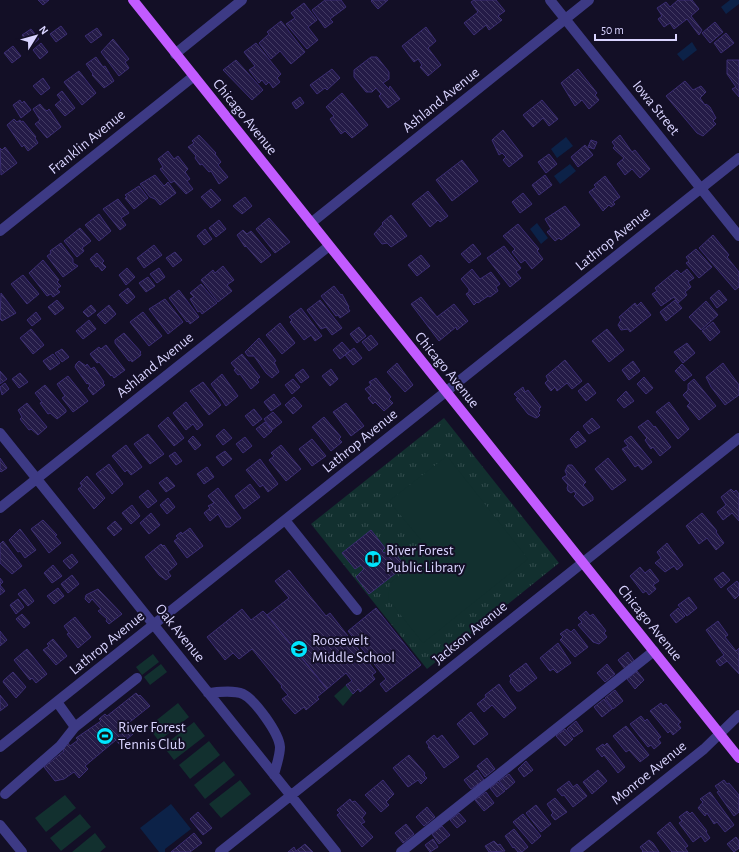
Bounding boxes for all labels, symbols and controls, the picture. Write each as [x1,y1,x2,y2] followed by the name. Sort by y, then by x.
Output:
[16,16,56,56] north arrow
[595,16,676,42] scale bar
[37,24,50,37] text: N
[601,24,624,36] text: 50 m
[400,64,482,135] street label: Ashland Avenue
[210,76,280,158] street label: Chicago Avenue
[630,78,683,138] street label: Iowa Street
[46,107,128,177] street label: Franklin Avenue
[573,204,653,274] street label: Lathrop Avenue
[114,329,196,400] street label: Ashland Avenue
[412,329,482,411] street label: Chicago Avenue
[320,406,400,476] street label: Lathrop Avenue
[386,543,465,575] place label: River Forest Public Library
[363,549,383,569] library icon: River Forest Public Library
[615,582,685,664] street label: Chicago Avenue
[430,599,510,667] street label: Jackson Avenue
[152,601,208,665] street label: Oak Avenue
[67,608,147,678] street label: Lathrop Avenue
[312,633,395,665] place label: Roosevelt Middle School
[289,639,309,659] school or university icon: Roosevelt Middle School
[118,720,186,752] place label: River Forest Tennis Club
[95,726,115,746] sports icon: River Forest Tennis Club
[609,738,689,808] street label: Monroe Avenue

